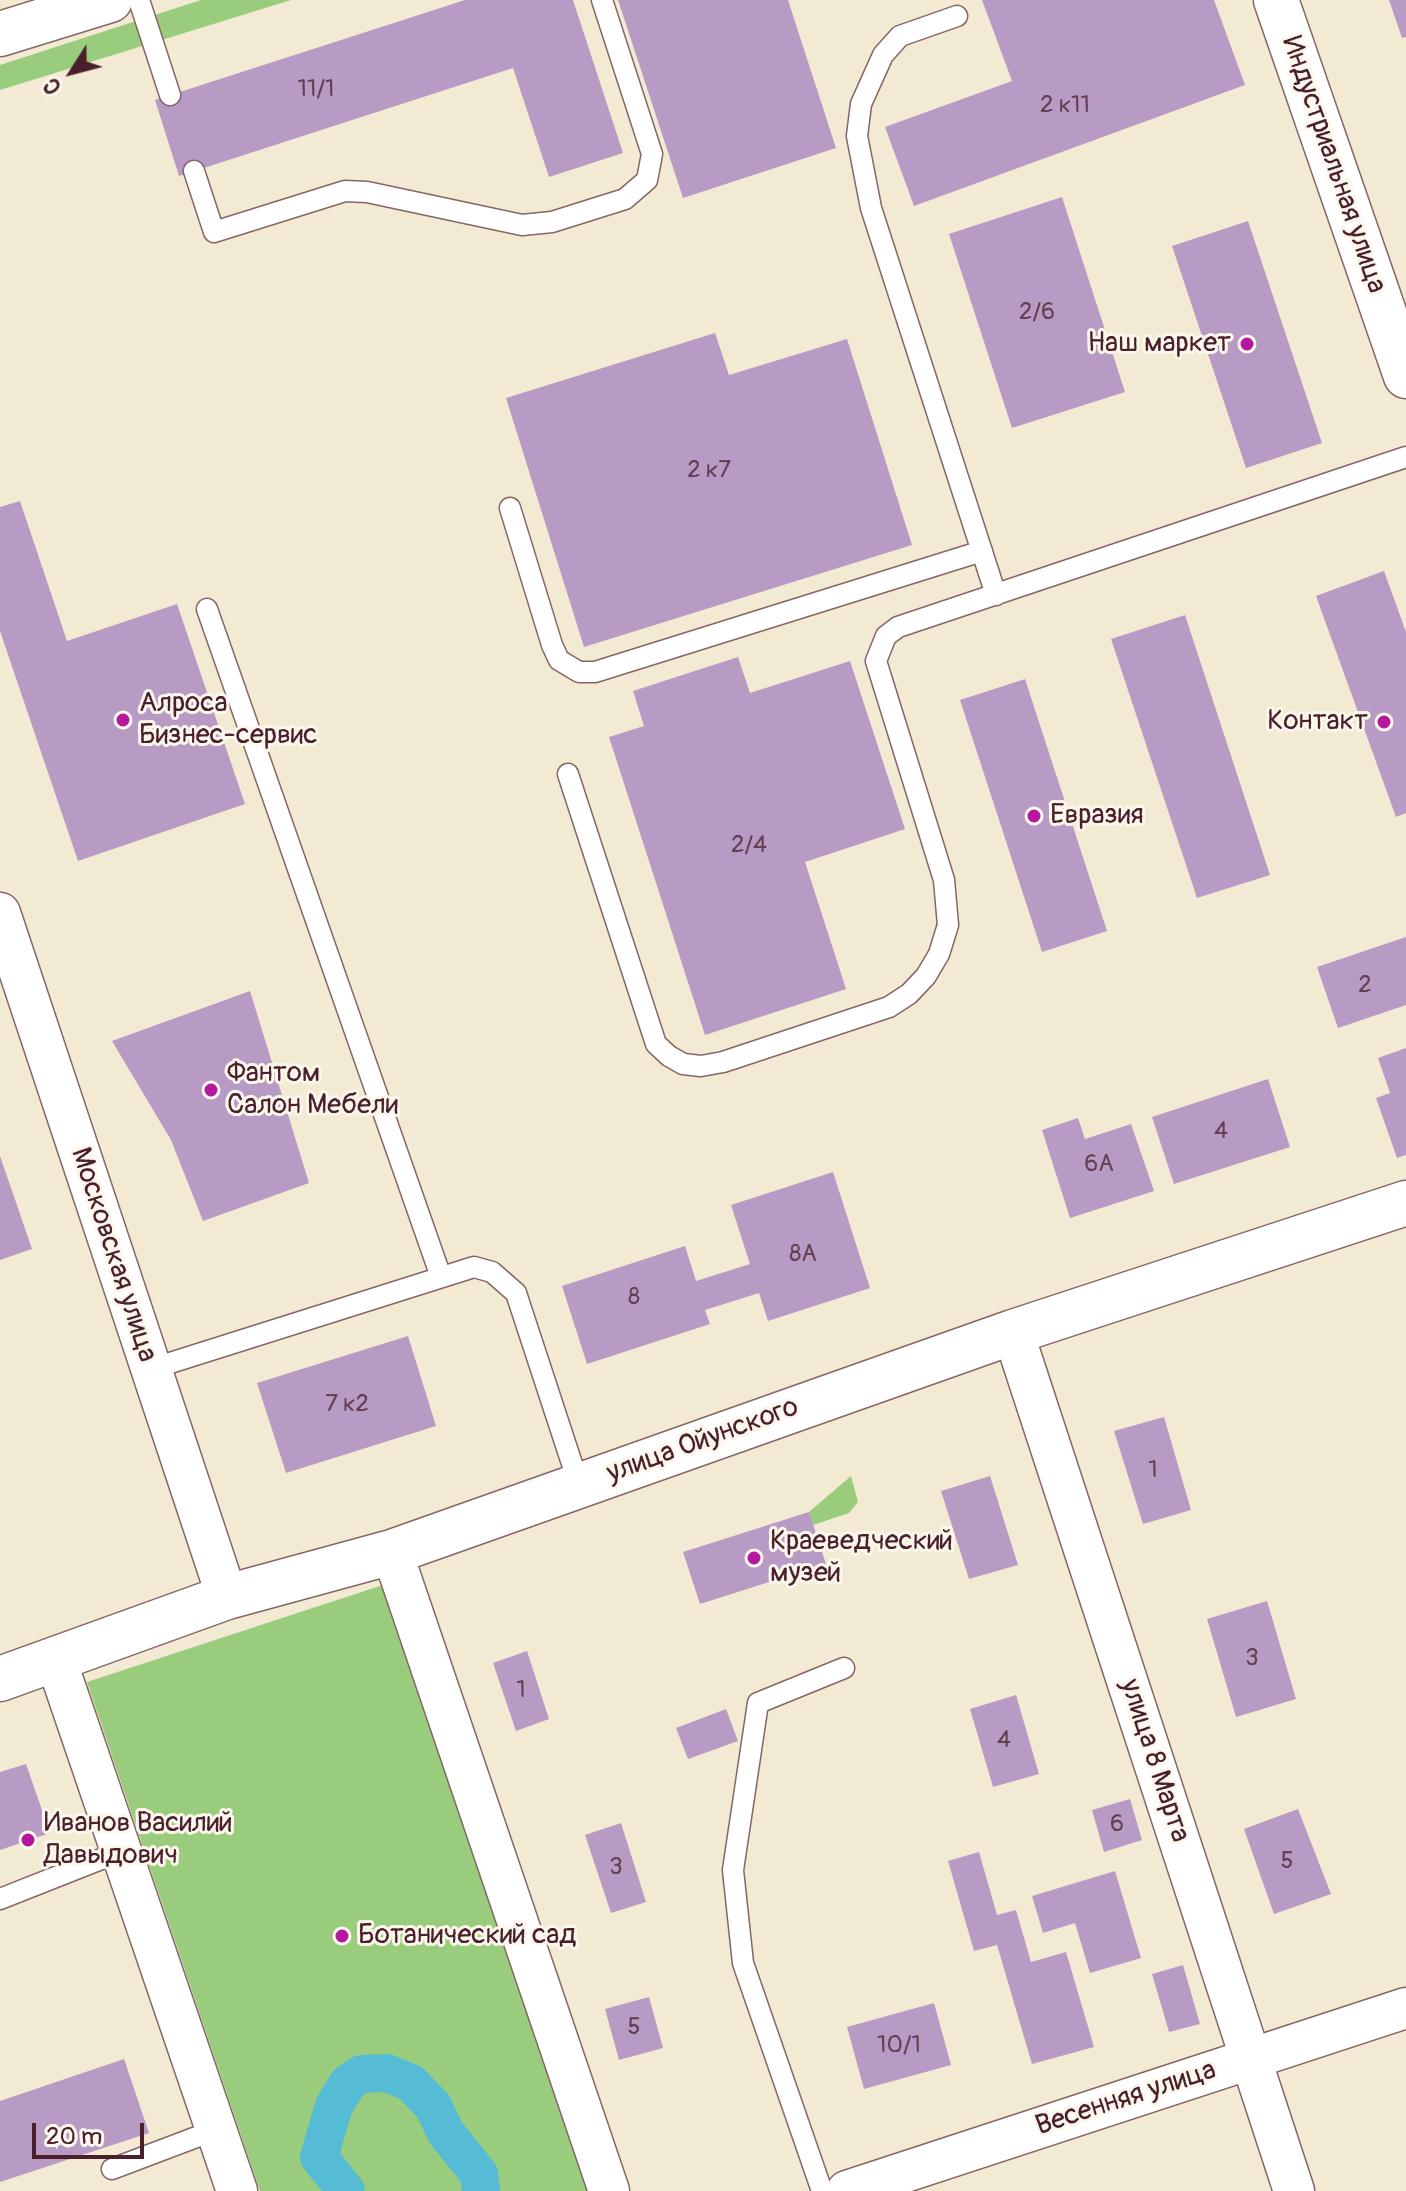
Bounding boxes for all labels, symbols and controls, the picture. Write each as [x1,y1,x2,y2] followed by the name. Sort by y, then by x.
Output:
[32,32,112,112] north arrow
[1273,32,1393,298] street label: Индустриальная улица
[37,72,68,100] text: С
[298,76,334,104] house number: 11/1
[1040,92,1090,120] house number: 2 к11
[1019,299,1055,327] house number: 2/6
[1087,327,1231,361] place label: Наш маркет
[1238,335,1256,353] marker: Наш маркет
[687,457,731,485] house number: 2 к7
[139,687,317,753] place label: Алроса Бизнес-сервис
[1267,705,1368,739] place label: Контакт
[114,711,132,729] marker: Алроса Бизнес-сервис
[1375,713,1393,731] marker: Контакт
[1050,799,1144,833] place label: Евразия
[1025,807,1043,825] marker: Евразия
[731,832,767,860] house number: 2/4
[1358,972,1372,1000] house number: 2
[227,1057,398,1123] place label: Фантом Салон Мебели
[202,1081,220,1099] marker: Фантом Салон Мебели
[1214,1118,1228,1146] house number: 4
[63,1144,163,1366] street label: Московская улица
[1084,1151,1114,1179] house number: 6А
[789,1241,817,1269] house number: 8А
[628,1284,640,1312] house number: 8
[325,1391,369,1419] house number: 7 к2
[603,1391,803,1491] street label: улица Ойунского
[1148,1457,1158,1485] house number: 1
[770,1525,953,1591] place label: Краеведческий музей
[745,1549,763,1567] marker: Краеведческий музей
[1245,1645,1259,1673] house number: 3
[1112,1675,1196,1847] street label: улица 8 Марта
[516,1677,526,1705] house number: 1
[997,1727,1011,1755] house number: 4
[44,1807,233,1873] place label: Иванов Василий Давыдович
[1110,1811,1124,1839] house number: 6
[19,1831,37,1849] marker: Иванов Василий Давыдович
[1280,1848,1294,1876] house number: 5
[609,1854,623,1882] house number: 3
[358,1919,576,1953] place label: Ботанический сад
[333,1927,351,1945] marker: Ботанический сад
[627,2014,641,2042] house number: 5
[877,2032,921,2060] house number: 10/1
[1032,2054,1220,2144] street label: Весенняя улица
[36,2107,148,2157] scale bar
[46,2122,102,2151] text: 20 m

